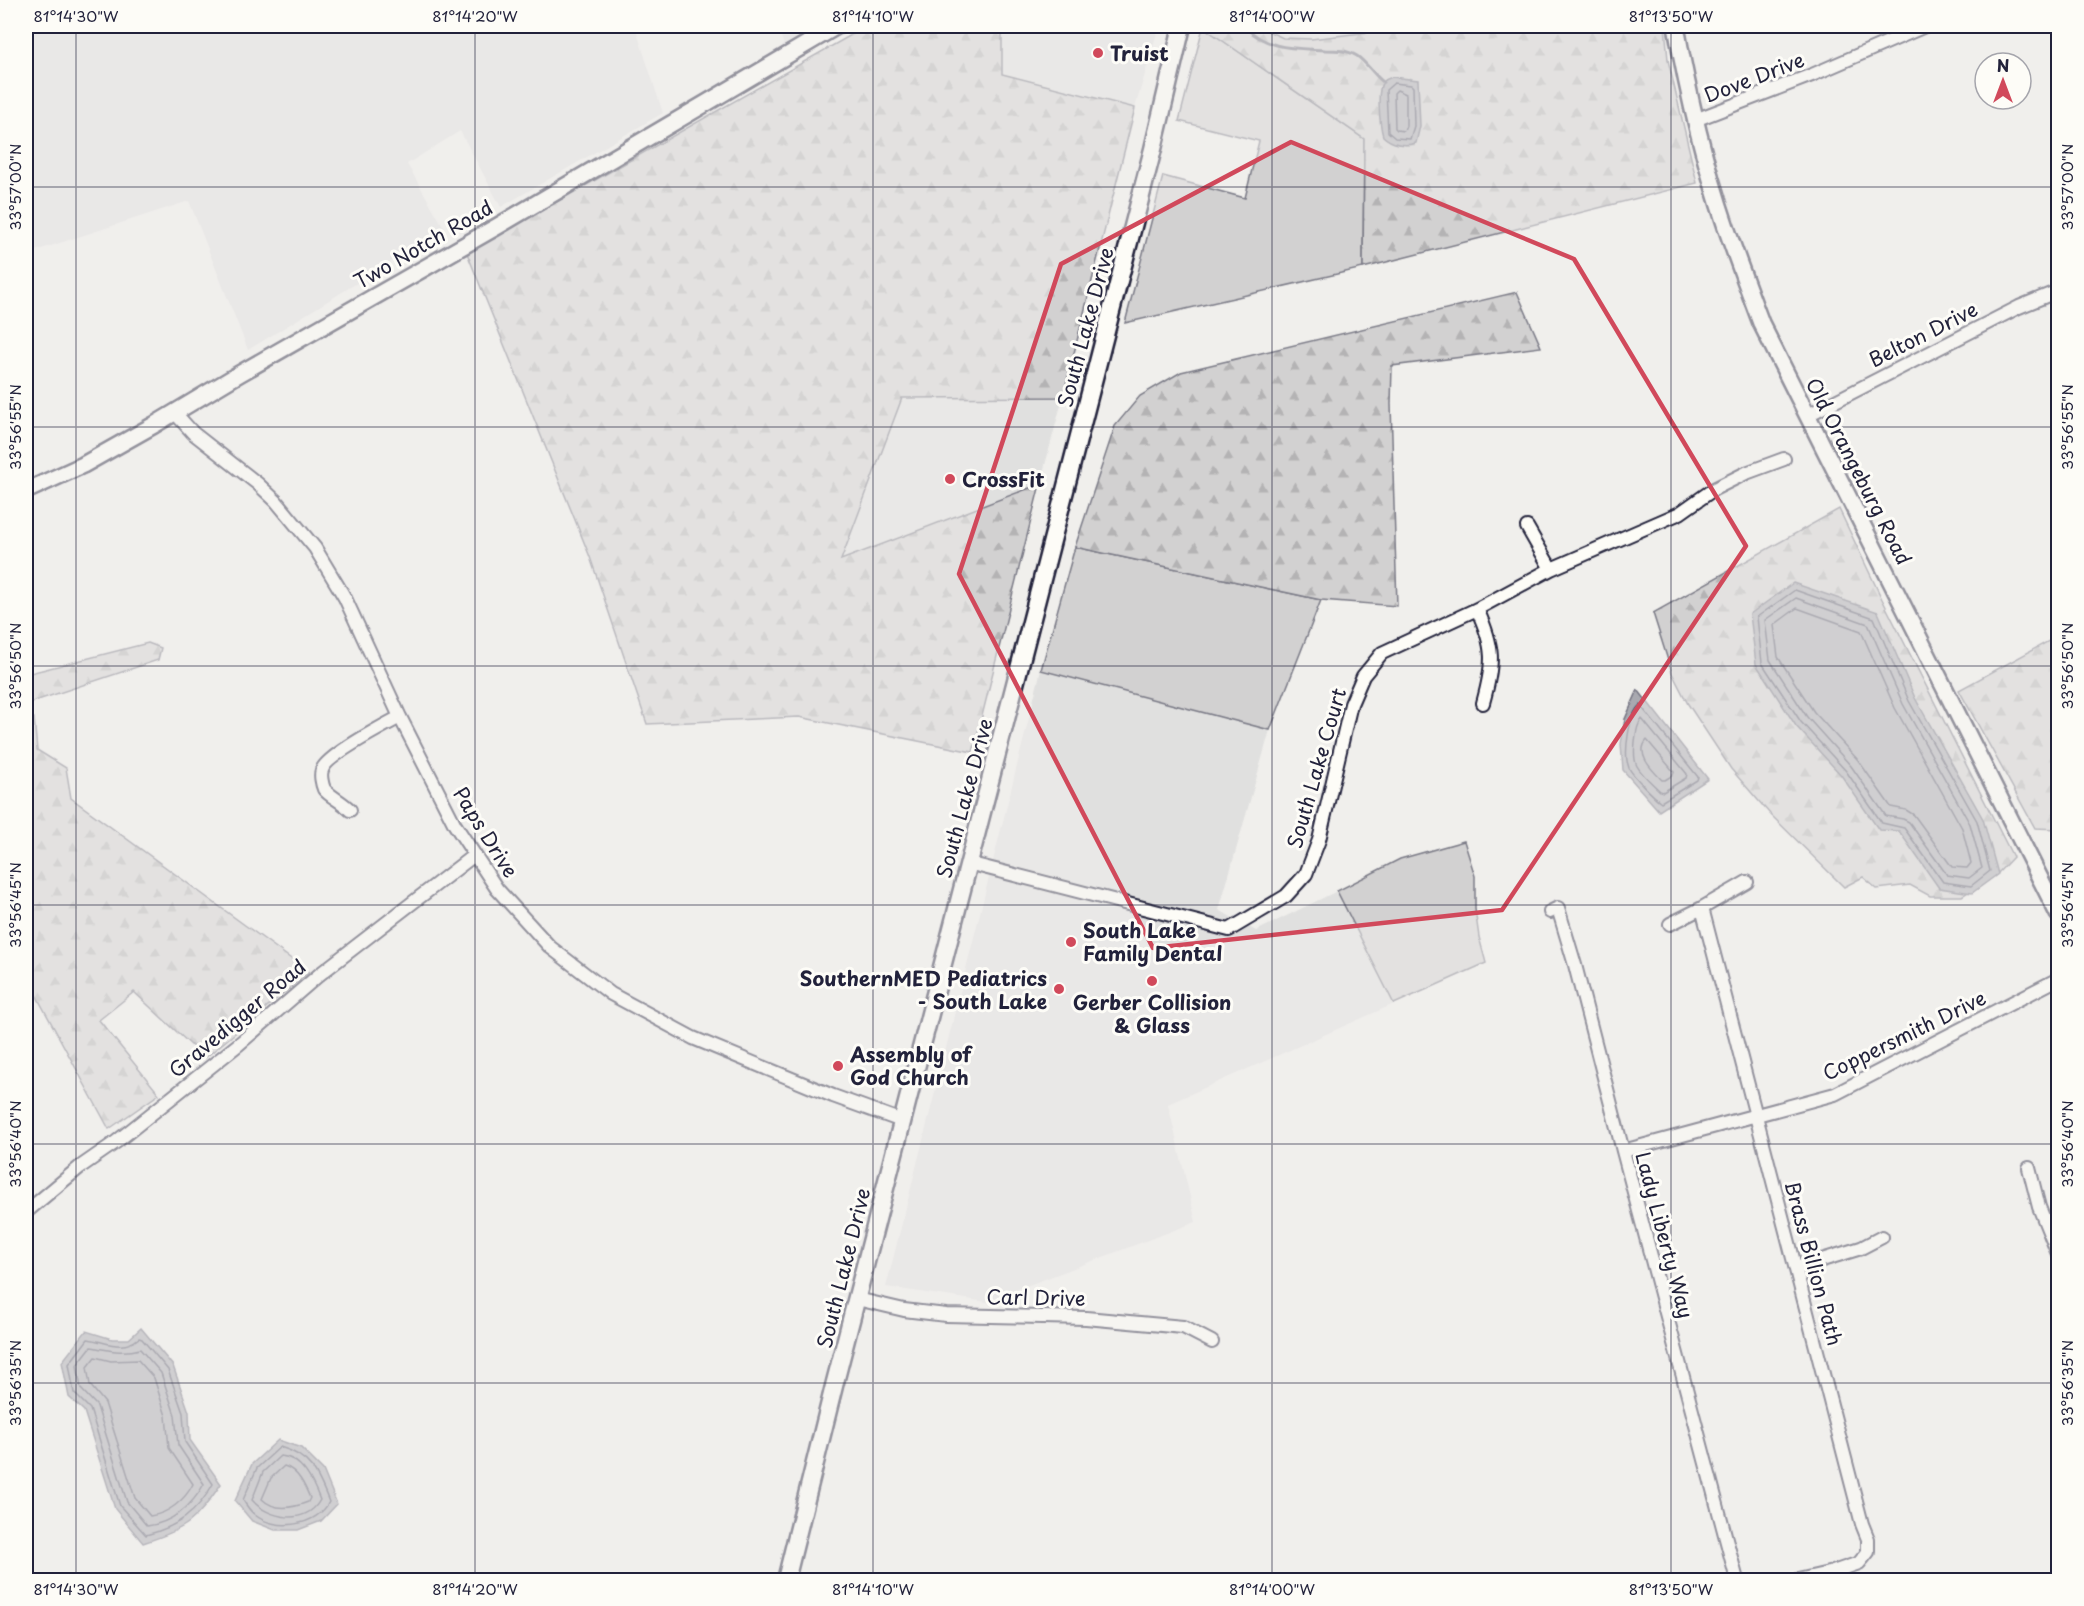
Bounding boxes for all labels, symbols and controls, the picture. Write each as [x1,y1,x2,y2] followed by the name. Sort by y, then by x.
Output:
[34,4,119,27] text: 81°14'30"W
[432,4,518,27] text: 81°14'20"W
[832,4,914,27] text: 81°14'10"W
[1229,4,1315,27] text: 81°14'00"W
[1629,4,1714,27] text: 81°13'50"W
[1110,38,1169,68] place label: Truist
[1699,44,1809,110] street label: Dove Drive
[1091,46,1105,60] marker: Truist
[1973,51,2033,111] north arrow
[1997,53,2009,77] text: N
[3,144,26,230] text: 33°57'00"N
[2055,144,2078,230] text: 33°57'00"N
[348,192,498,296] street label: Two Notch Road
[1049,244,1121,410] street label: South Lake Drive
[1863,294,1983,374] street label: Belton Drive
[1799,372,1919,570] street label: Old Orangeburg Road
[3,384,26,470] text: 33°56'55"N
[2055,384,2078,470] text: 33°56'55"N
[962,464,1045,494] place label: CrossFit
[943,472,957,486] marker: CrossFit
[3,622,26,710] text: 33°56'50"N
[2055,622,2078,710] text: 33°56'50"N
[1279,684,1353,852] street label: South Lake Court
[928,715,1000,881] street label: South Lake Drive
[446,781,526,883] street label: Paps Drive
[3,862,26,948] text: 33°56'45"N
[2055,862,2078,948] text: 33°56'45"N
[1083,915,1222,968] place label: South Lake Family Dental
[1064,935,1078,949] marker: South Lake Family Dental
[162,952,312,1084] street label: Gravedigger Road
[800,963,1047,1016] place label: SouthernMED Pediatrics - South Lake
[1145,974,1159,988] marker: Gerber Collision & Glass
[1052,982,1066,996] marker: SouthernMED Pediatrics - South Lake
[1817,982,1991,1088] street label: Coppersmith Drive
[1073,987,1231,1040] place label: Gerber Collision & Glass
[849,1039,973,1092] place label: Assembly of God Church
[831,1059,845,1073] marker: Assembly of God Church
[3,1100,26,1188] text: 33°56'40"N
[2055,1100,2078,1188] text: 33°56'40"N
[1628,1148,1702,1322] street label: Lady Liberty Way
[1778,1177,1850,1349] street label: Brass Billion Path
[809,1185,877,1351] street label: South Lake Drive
[986,1281,1086,1313] street label: Carl Drive
[3,1340,26,1426] text: 33°56'35"N
[2055,1340,2078,1426] text: 33°56'35"N
[34,1577,119,1600] text: 81°14'30"W
[432,1577,518,1600] text: 81°14'20"W
[832,1577,914,1600] text: 81°14'10"W
[1229,1577,1315,1600] text: 81°14'00"W
[1629,1577,1714,1600] text: 81°13'50"W

